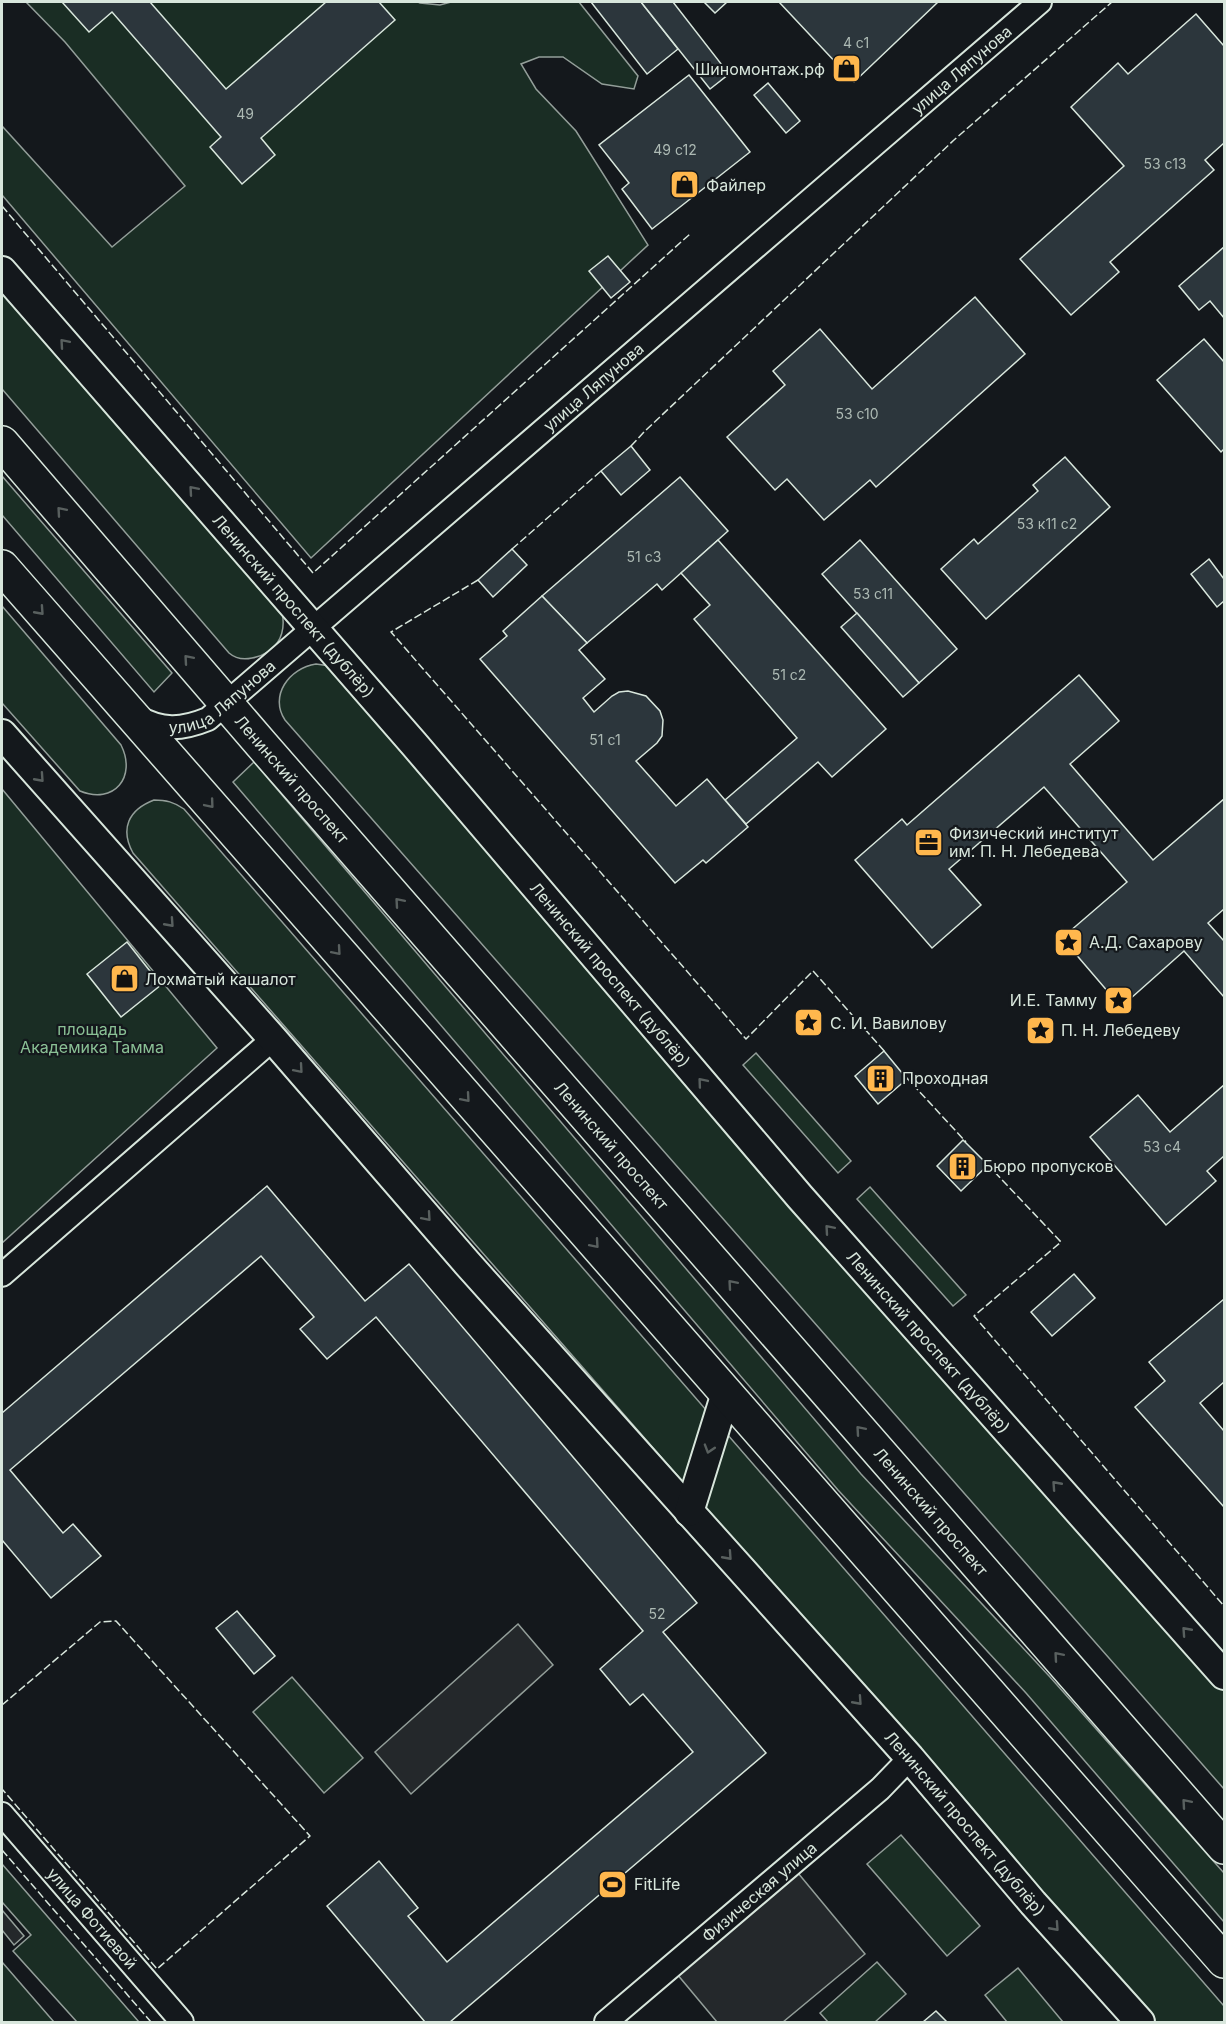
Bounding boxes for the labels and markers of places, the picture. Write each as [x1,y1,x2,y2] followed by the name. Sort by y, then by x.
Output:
[830,53,862,85] shop icon: Шиномонтаж.рф
[695,59,825,79] place label: Шиномонтаж.рф
[669,169,701,201] shop icon: Файлер
[706,175,766,195] place label: Файлер
[949,823,1119,861] place label: Физический институт им. П. Н. Лебедева
[912,826,944,858] office icon: Физический институт им. П. Н. Лебедева
[1052,926,1084,958] place icon: А.Д. Сахарову
[1089,932,1203,952] place label: А.Д. Сахарову
[108,963,140,995] shop icon: Лохматый кашалот
[145,969,296,989] place label: Лохматый кашалот
[1102,984,1134,1016] place icon: И.Е. Тамму
[1010,990,1097,1010] place label: И.Е. Тамму
[793,1007,825,1039] place icon: С. И. Вавилову
[830,1013,947,1033] place label: С. И. Вавилову
[1024,1014,1056,1046] place icon: П. Н. Лебедеву
[1061,1020,1181,1040] place label: П. Н. Лебедеву
[865,1062,897,1094] building icon: Проходная
[902,1068,988,1088] place label: Проходная
[946,1150,978,1182] building icon: Бюро пропусков
[983,1156,1113,1176] place label: Бюро пропусков
[597,1868,629,1900] sports icon: FitLife
[634,1874,680,1894] place label: FitLife

